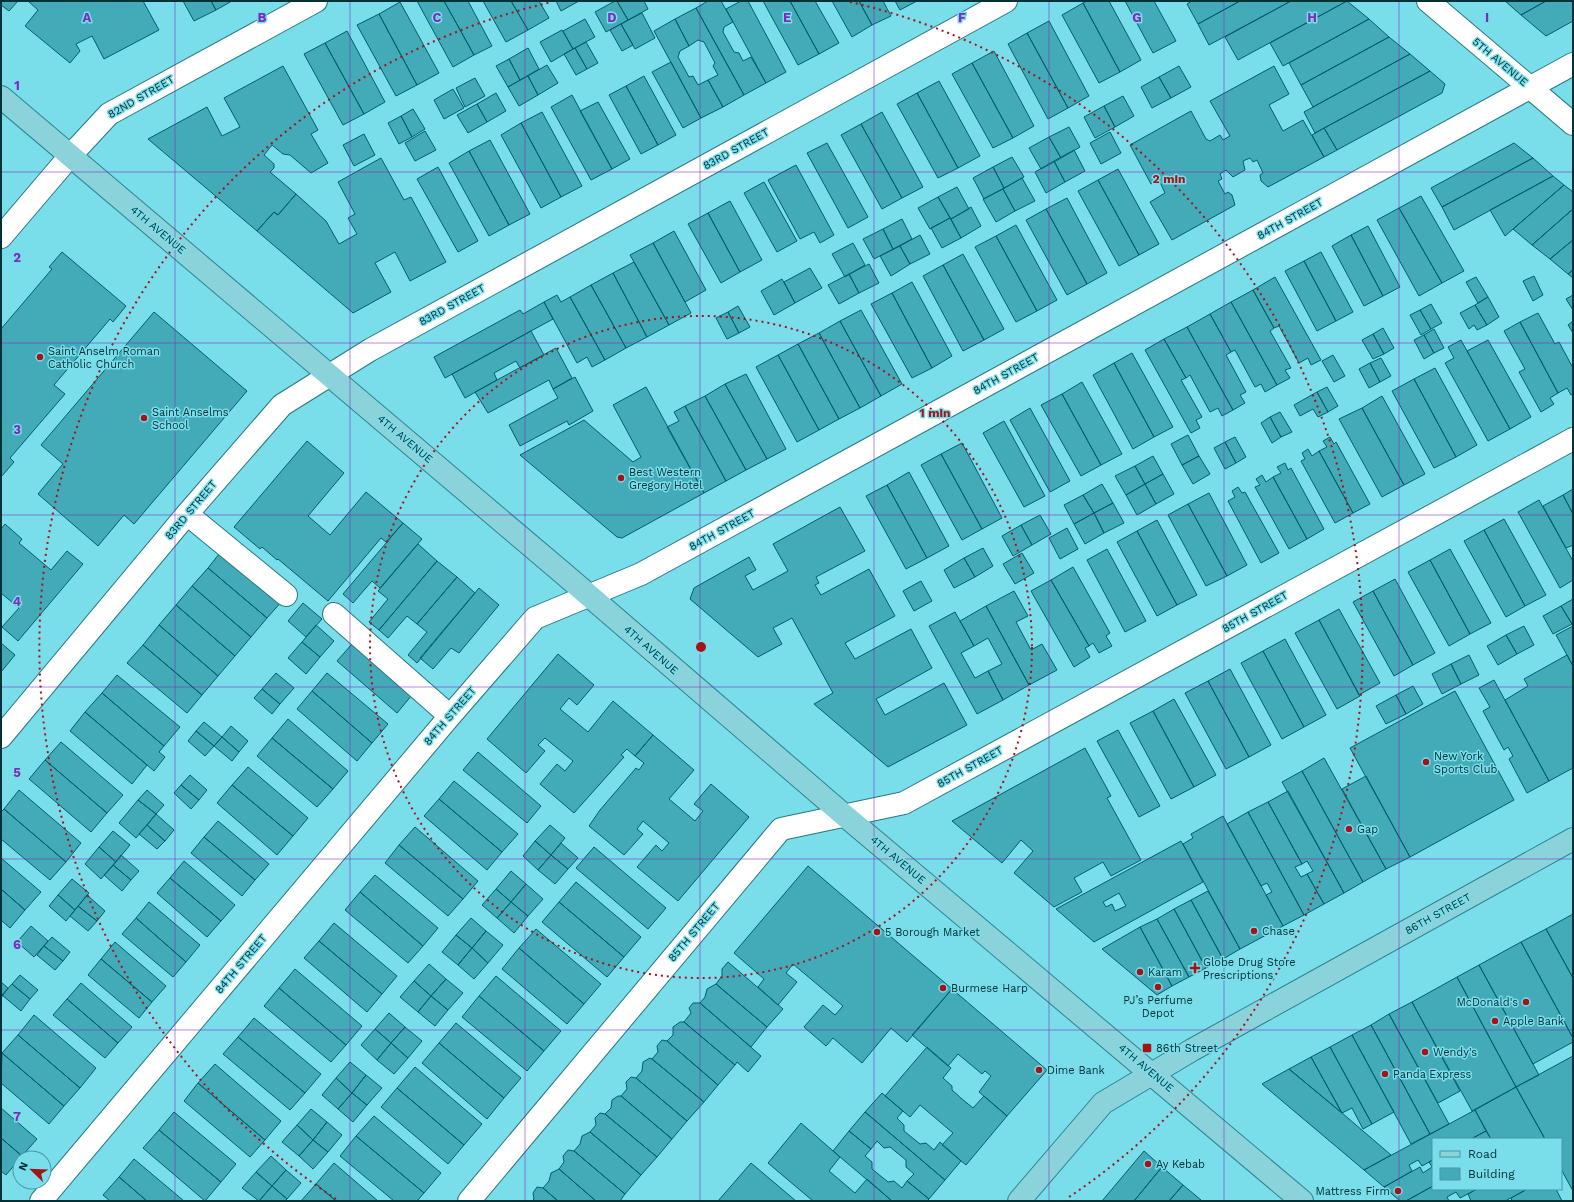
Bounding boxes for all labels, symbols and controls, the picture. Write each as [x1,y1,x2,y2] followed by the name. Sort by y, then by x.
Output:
[83,10,92,25] text: A
[258,10,267,25] text: B
[433,10,442,25] text: C
[607,10,617,25] text: D
[783,10,791,25] text: E
[958,10,966,25] text: F
[1132,10,1142,25] text: G
[1307,10,1317,25] text: H
[1485,10,1489,25] text: I
[1470,35,1530,89] street label: 5TH AVENUE
[106,73,177,121] street label: 82ND STREET
[14,78,20,93] text: 1
[701,125,772,172] street label: 83RD STREET
[1153,172,1185,186] text: 2 min
[1255,195,1325,242] street label: 84TH STREET
[128,203,188,257] street label: 4TH AVENUE
[13,250,21,265] text: 2
[417,281,488,328] street label: 83RD STREET
[48,345,160,371] place label: Saint Anselm Roman Catholic Church
[971,350,1041,397] street label: 84TH STREET
[35,352,45,362] marker: Saint Anselm Roman Catholic Church
[152,406,229,432] place label: Saint Anselms School
[920,406,950,420] text: 1 min
[375,412,435,466] street label: 4TH AVENUE
[139,413,149,423] marker: Saint Anselms School
[13,422,21,437] text: 3
[629,466,703,492] place label: Best Western Gregory Hotel
[616,473,626,483] marker: Best Western Gregory Hotel
[162,477,220,542] street label: 83RD STREET
[687,506,757,553] street label: 84TH STREET
[1220,588,1290,635] street label: 85TH STREET
[13,594,22,609] text: 4
[621,623,681,677] street label: 4TH AVENUE
[694,640,708,654] centre of rings
[421,684,479,748] street label: 84TH STREET
[935,743,1005,790] street label: 85TH STREET
[1434,750,1498,776] place label: New York Sports Club
[1421,757,1431,767] marker: New York Sports Club
[13,765,21,780] text: 5
[1357,823,1378,836] place label: Gap
[1344,824,1354,834] marker: Gap
[868,833,928,887] street label: 4TH AVENUE
[1403,890,1474,937] street label: 86TH STREET
[666,900,723,964] street label: 85TH STREET
[1262,925,1295,938] place label: Chase
[885,926,980,939] place label: 5 Borough Market
[1249,926,1259,936] marker: Chase
[872,927,882,937] marker: 5 Borough Market
[213,932,270,996] street label: 84TH STREET
[13,937,21,952] text: 6
[1203,956,1296,982] place label: Globe Drug Store Prescriptions
[1190,963,1200,973] marker: Globe Drug Store Prescriptions
[1148,966,1182,979] place label: Karam
[1135,967,1145,977] marker: Karam
[951,982,1028,995] place label: Burmese Harp
[1153,982,1163,992] marker: PJ’s Perfume Depot
[938,983,948,993] marker: Burmese Harp
[1123,994,1193,1020] place label: PJ’s Perfume Depot
[1456,996,1518,1009] place label: McDonald's
[1521,997,1531,1007] marker: McDonald's
[1503,1015,1564,1028] place label: Apple Bank
[1490,1016,1500,1026] marker: Apple Bank
[1116,1041,1176,1095] street label: 4TH AVENUE
[1141,1042,1153,1054] marker: 86th Street
[1156,1042,1218,1055] place label: 86th Street
[1433,1046,1477,1059] place label: Wendy's
[1420,1047,1430,1057] marker: Wendy's
[1047,1064,1105,1077] place label: Dime Bank
[1034,1065,1044,1075] marker: Dime Bank
[1393,1068,1472,1081] place label: Panda Express
[1380,1069,1390,1079] marker: Panda Express
[13,1109,21,1124] text: 7
[1432,1138,1562,1190] legend
[1468,1147,1497,1161] text: Road
[12,1150,52,1190] north arrow
[1156,1158,1205,1171] place label: Ay Kebab
[1143,1159,1153,1169] marker: Ay Kebab
[16,1160,31,1173] text: N
[1468,1167,1515,1181] text: Building
[1316,1185,1390,1198] place label: Mattress Firm
[1393,1186,1403,1196] marker: Mattress Firm

